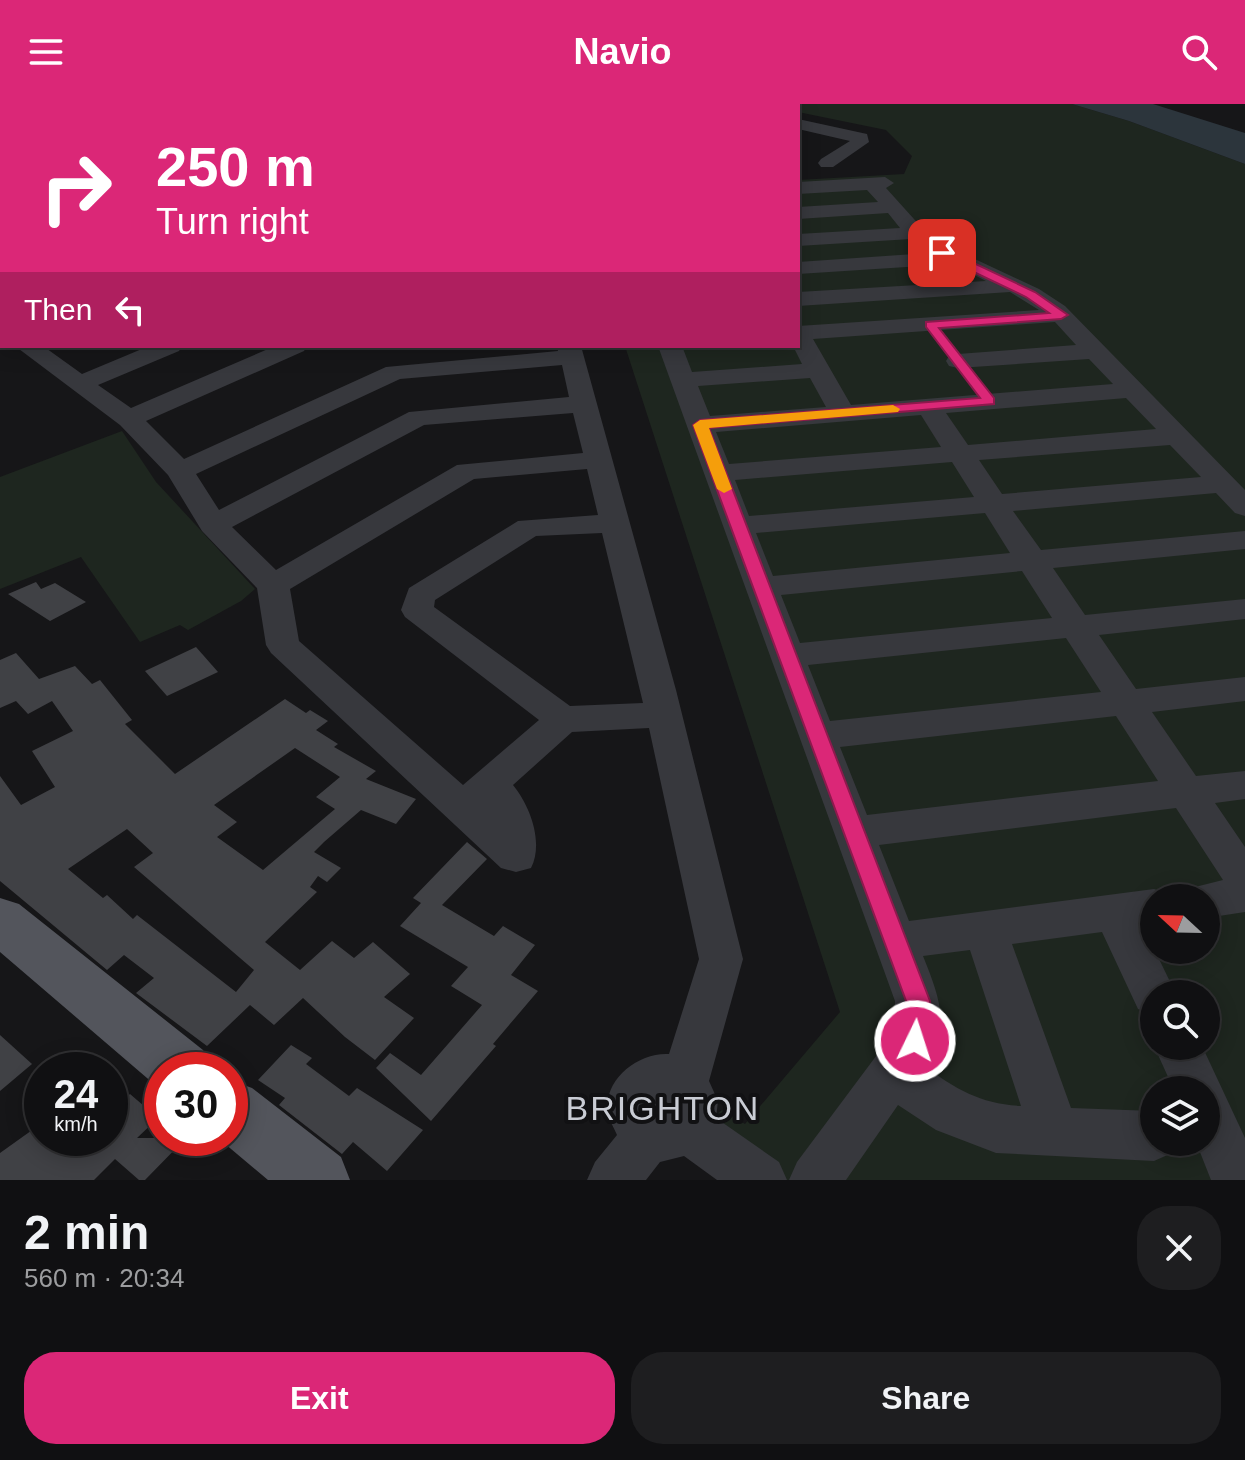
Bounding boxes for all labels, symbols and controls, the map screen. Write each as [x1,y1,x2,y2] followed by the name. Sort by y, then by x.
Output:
[24,30,68,74] icon: menu
[1177,30,1221,74] icon: search
[573,31,672,72] text: Navio
[156,135,315,198] text: 250 m
[24,136,128,240] icon: right
[156,201,309,242] text: Turn right
[908,219,976,287] pin
[920,231,964,275] icon: arrive
[108,288,152,332] icon: left
[24,293,92,326] text: Then
[1140,884,1220,964] north arrow
[1140,884,1220,1156] map controls
[1140,980,1220,1060] button: search
[873,999,957,1083] position arrow
[144,1052,248,1156] speed limit sign: 30
[54,1072,98,1116] text: 24
[1140,1076,1220,1156] button: layers
[566,1089,760,1127] district label: BRIGHTON
[54,1113,98,1135] text: km/h
[24,1206,149,1259] text: 2 min
[1137,1206,1221,1290] button: close
[24,1263,184,1293] text: 560 m · 20:34
[24,1352,615,1444] button: Exit
[631,1352,1221,1444] button: Share

